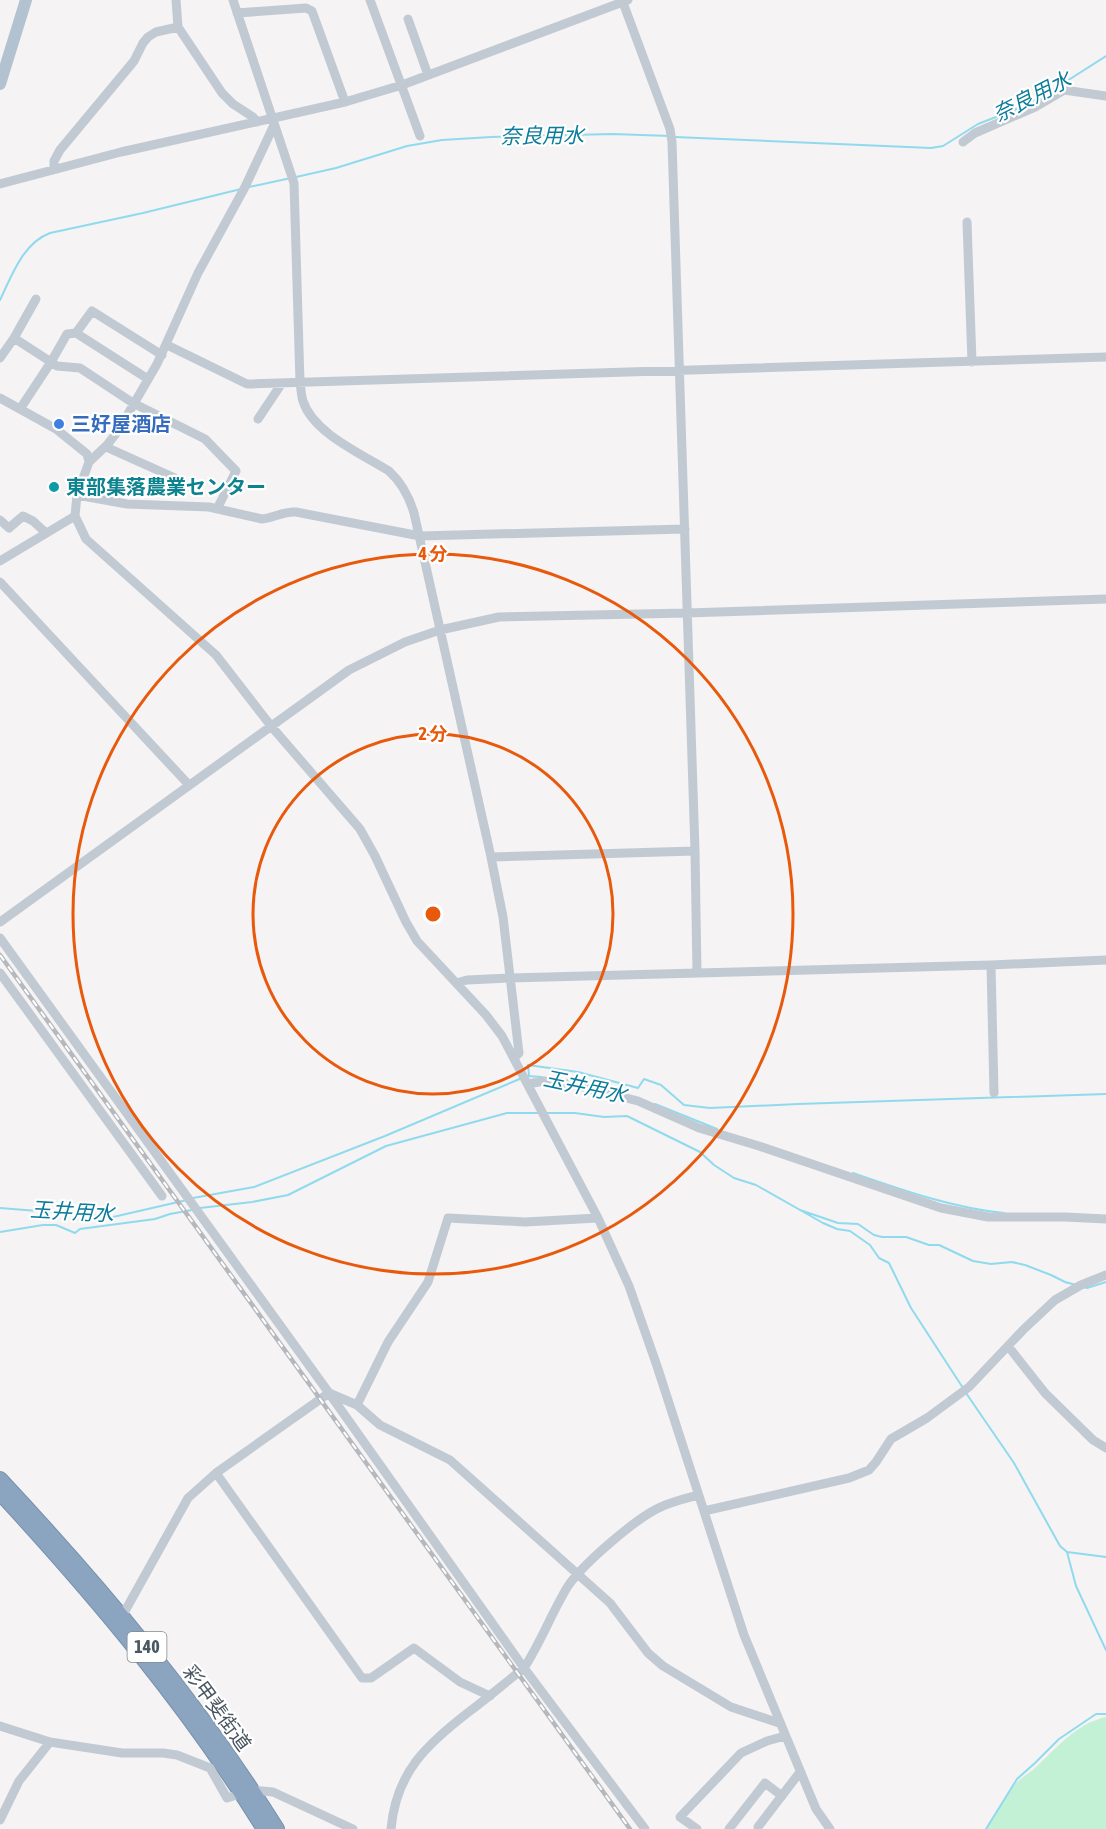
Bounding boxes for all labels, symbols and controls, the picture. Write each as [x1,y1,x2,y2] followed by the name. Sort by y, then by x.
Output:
[989,65,1076,126] water label: 奈良用水
[500,122,586,148] water label: 奈良用水
[71,412,171,435] place label: 三好屋酒店
[52,417,66,431] marker: 三好屋酒店
[66,475,266,498] place label: 東部集落農業センター
[47,480,61,494] marker: 東部集落農業センター
[418,543,447,564] text: 4 分
[419,723,447,744] text: 2 分
[423,904,443,924] centre of rings
[542,1066,631,1107] water label: 玉井用水
[29,1197,117,1225] water label: 玉井用水
[128,1632,166,1662] road number: 140
[179,1660,256,1755] street label: 彩甲斐街道

